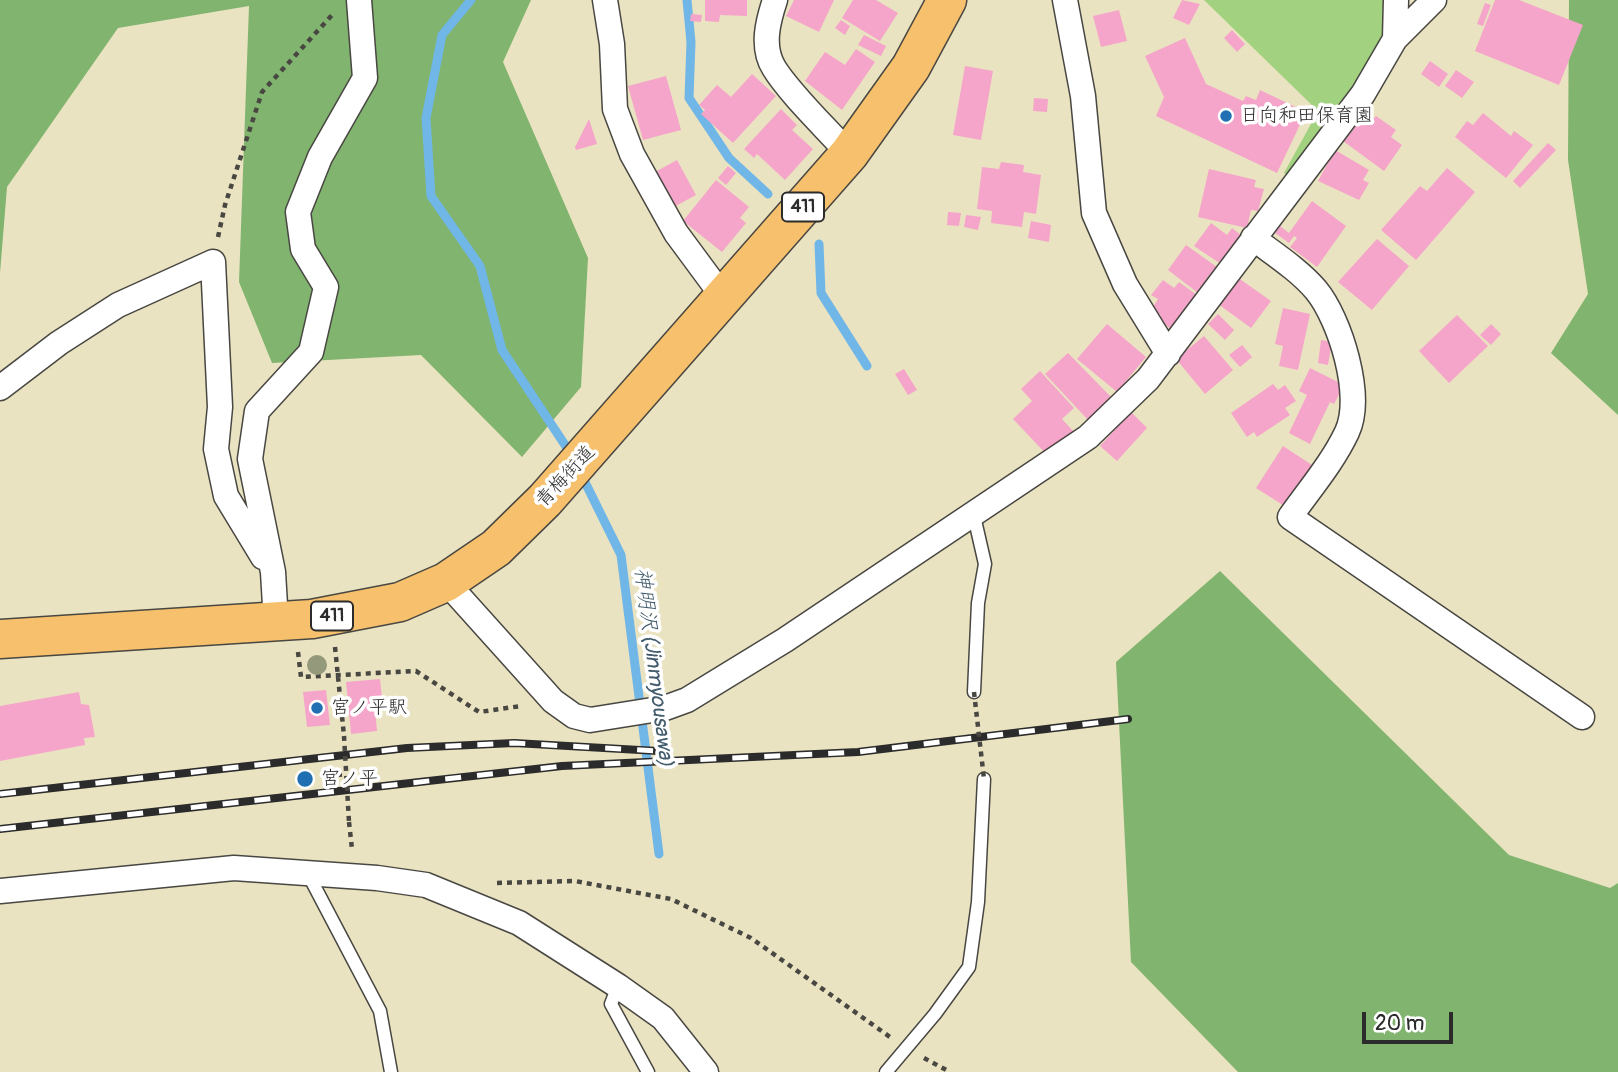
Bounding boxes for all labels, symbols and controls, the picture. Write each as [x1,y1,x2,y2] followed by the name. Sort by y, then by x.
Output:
[1240,105,1373,127] place label: 日向和田保育園
[1218,108,1234,124] marker: 日向和田保育園
[782,192,824,222] road number: 411
[532,441,600,513] street label: 青梅街道
[628,566,678,768] water label: 神明沢 (Jinmyousawa)
[311,602,353,630] road number: 411
[331,697,407,719] place label: 宮ノ平駅
[309,700,325,716] marker: 宮ノ平駅
[321,768,378,790] place label: 宮ノ平
[295,769,315,789] marker: 宮ノ平
[1366,998,1457,1042] scale bar
[1375,1010,1424,1037] text: 20 m

